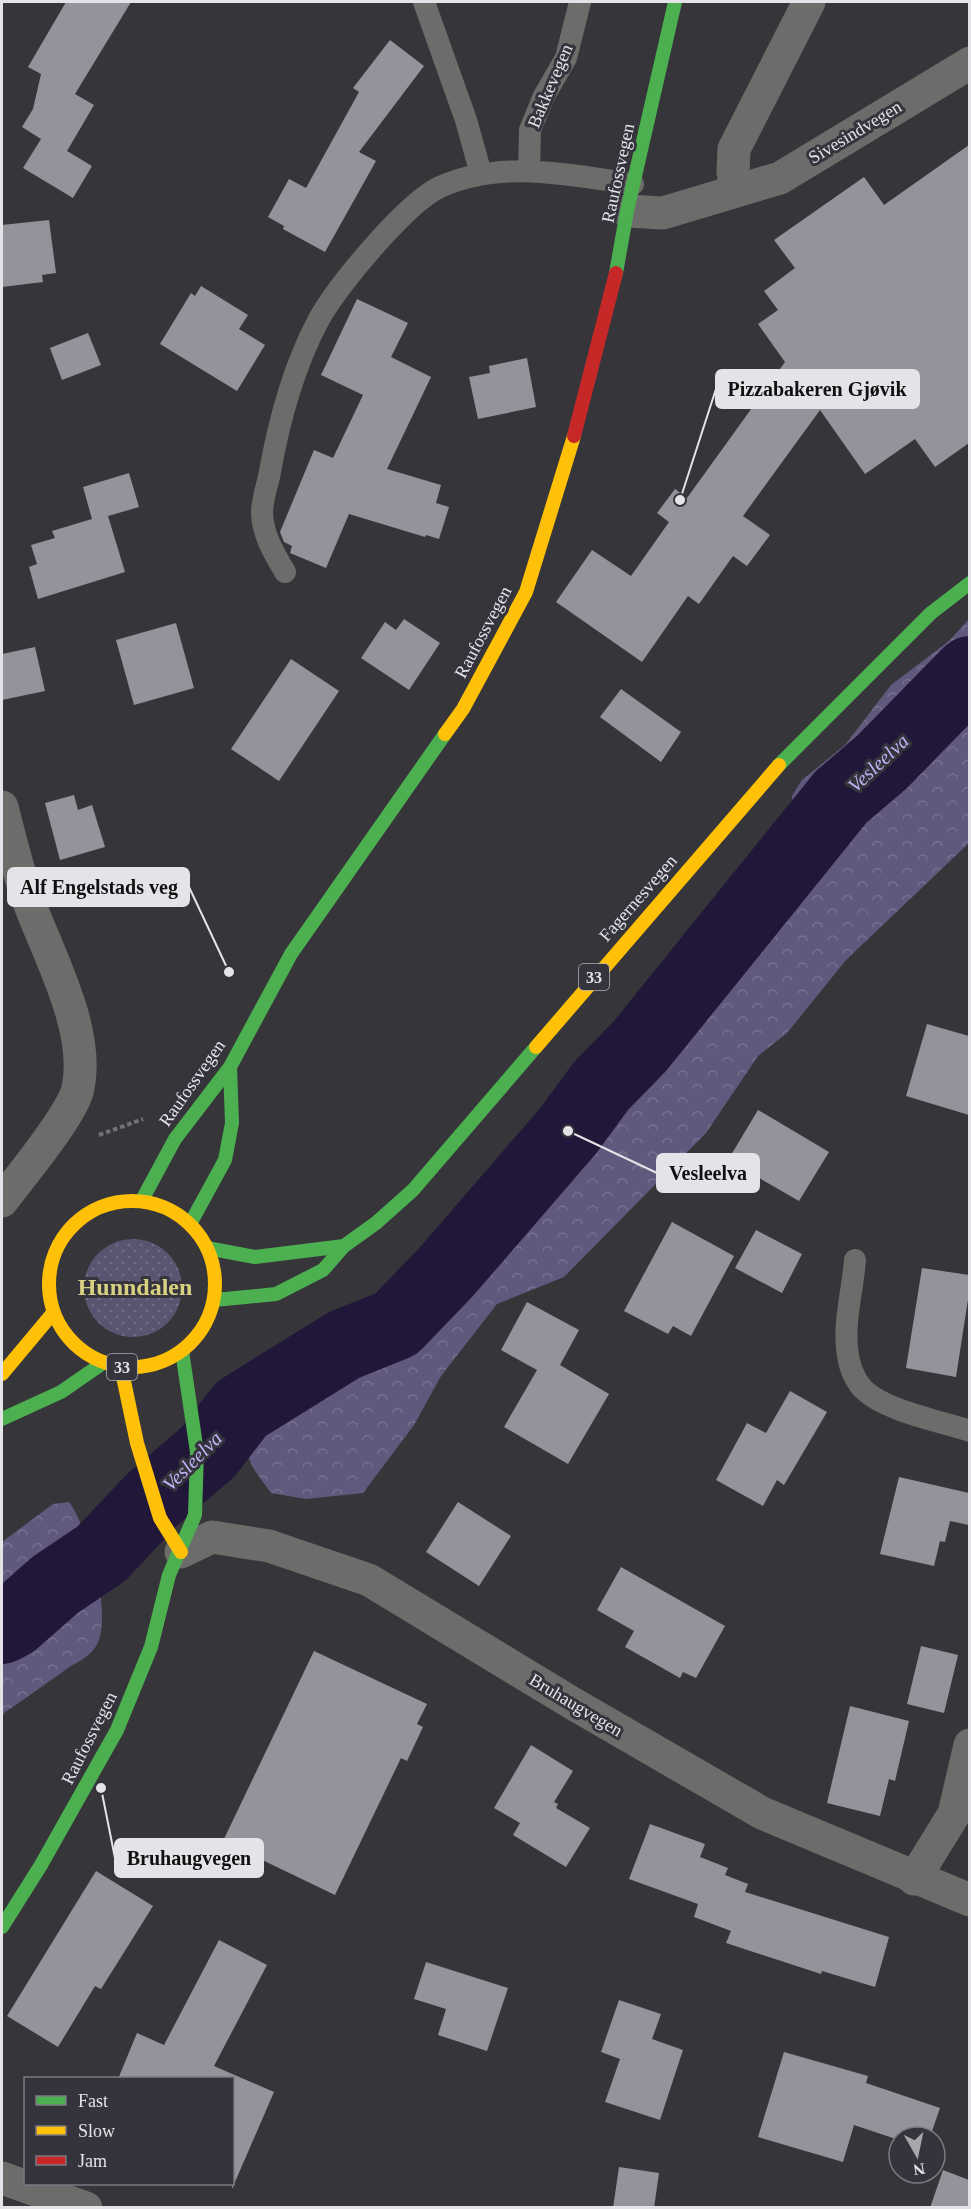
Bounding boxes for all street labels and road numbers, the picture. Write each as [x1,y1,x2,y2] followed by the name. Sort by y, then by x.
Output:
[523,41,577,131] street label: Bakkevegen
[805,96,905,168] street label: Sivesindvegen
[598,122,638,224] street label: Raufossvegen
[450,583,516,681] street label: Raufossvegen
[595,851,681,945] street label: Fagernesvegen
[579,964,609,990] road number: 33
[155,1036,229,1130] street label: Raufossvegen
[107,1354,137,1380] road number: 33
[526,1669,626,1741] street label: Bruhaugvegen
[57,1688,121,1788] street label: Raufossvegen

